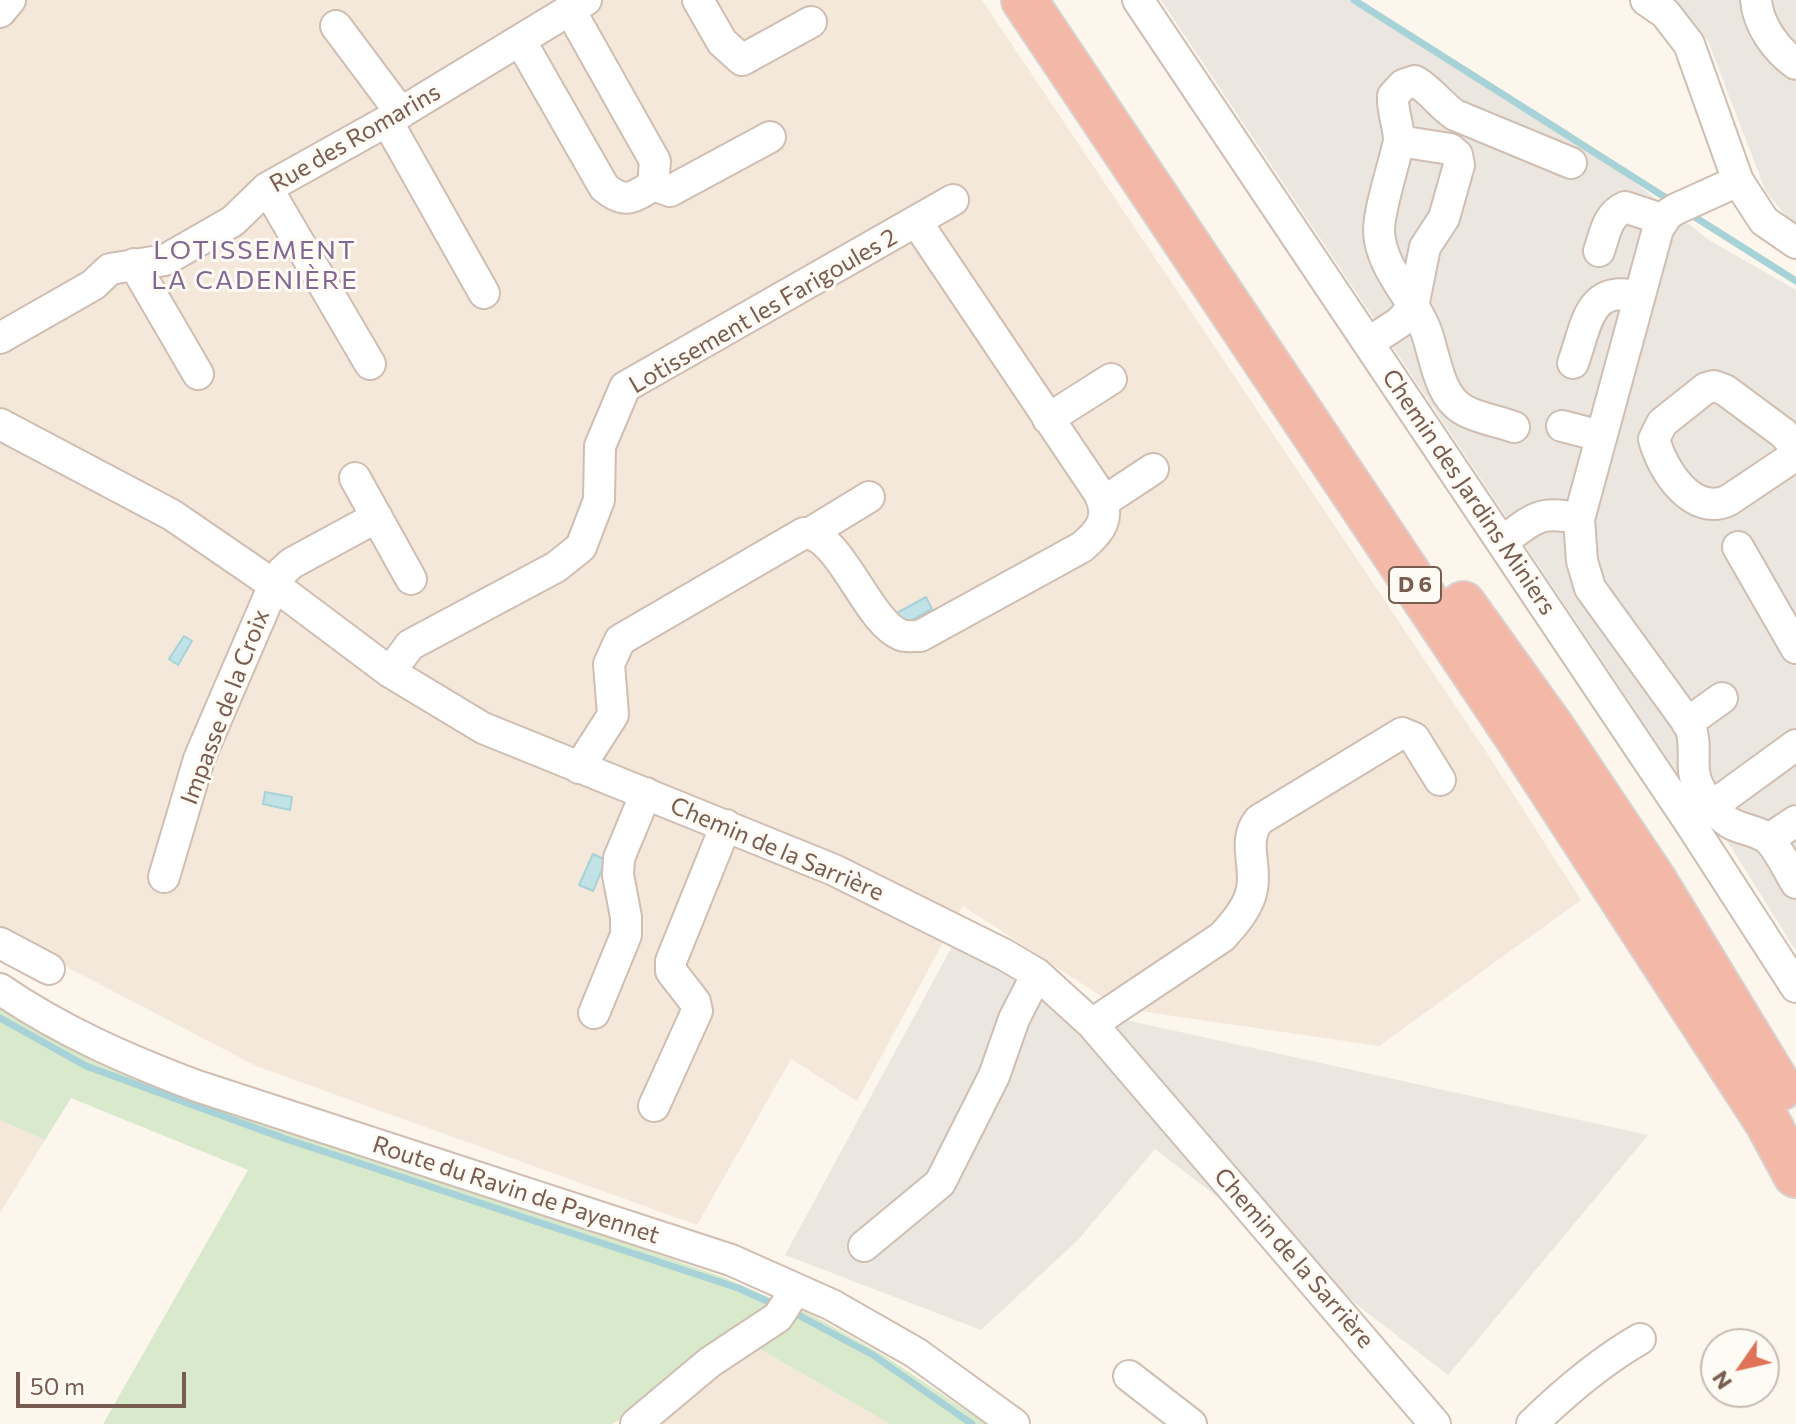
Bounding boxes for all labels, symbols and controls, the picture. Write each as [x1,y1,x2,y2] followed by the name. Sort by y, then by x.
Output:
[265,77,445,199] street label: Rue des Romarins
[624,222,902,400] street label: Lotissement les Farigoules 2
[151,234,359,296] district label: LOTISSEMENT LA CADENIÈRE
[1376,364,1562,620] street label: Chemin des Jardins Miniers
[1389,567,1441,603] road number: D 6
[175,605,275,809] street label: Impasse de la Croix
[666,791,888,907] street label: Chemin de la Sarrière
[369,1130,663,1250] street label: Route du Ravin de Payennet
[1208,1162,1380,1354] street label: Chemin de la Sarrière
[1700,1328,1780,1408] north arrow
[20,1356,190,1406] scale bar
[1706,1366,1737,1395] text: N
[30,1371,85,1400] text: 50 m

